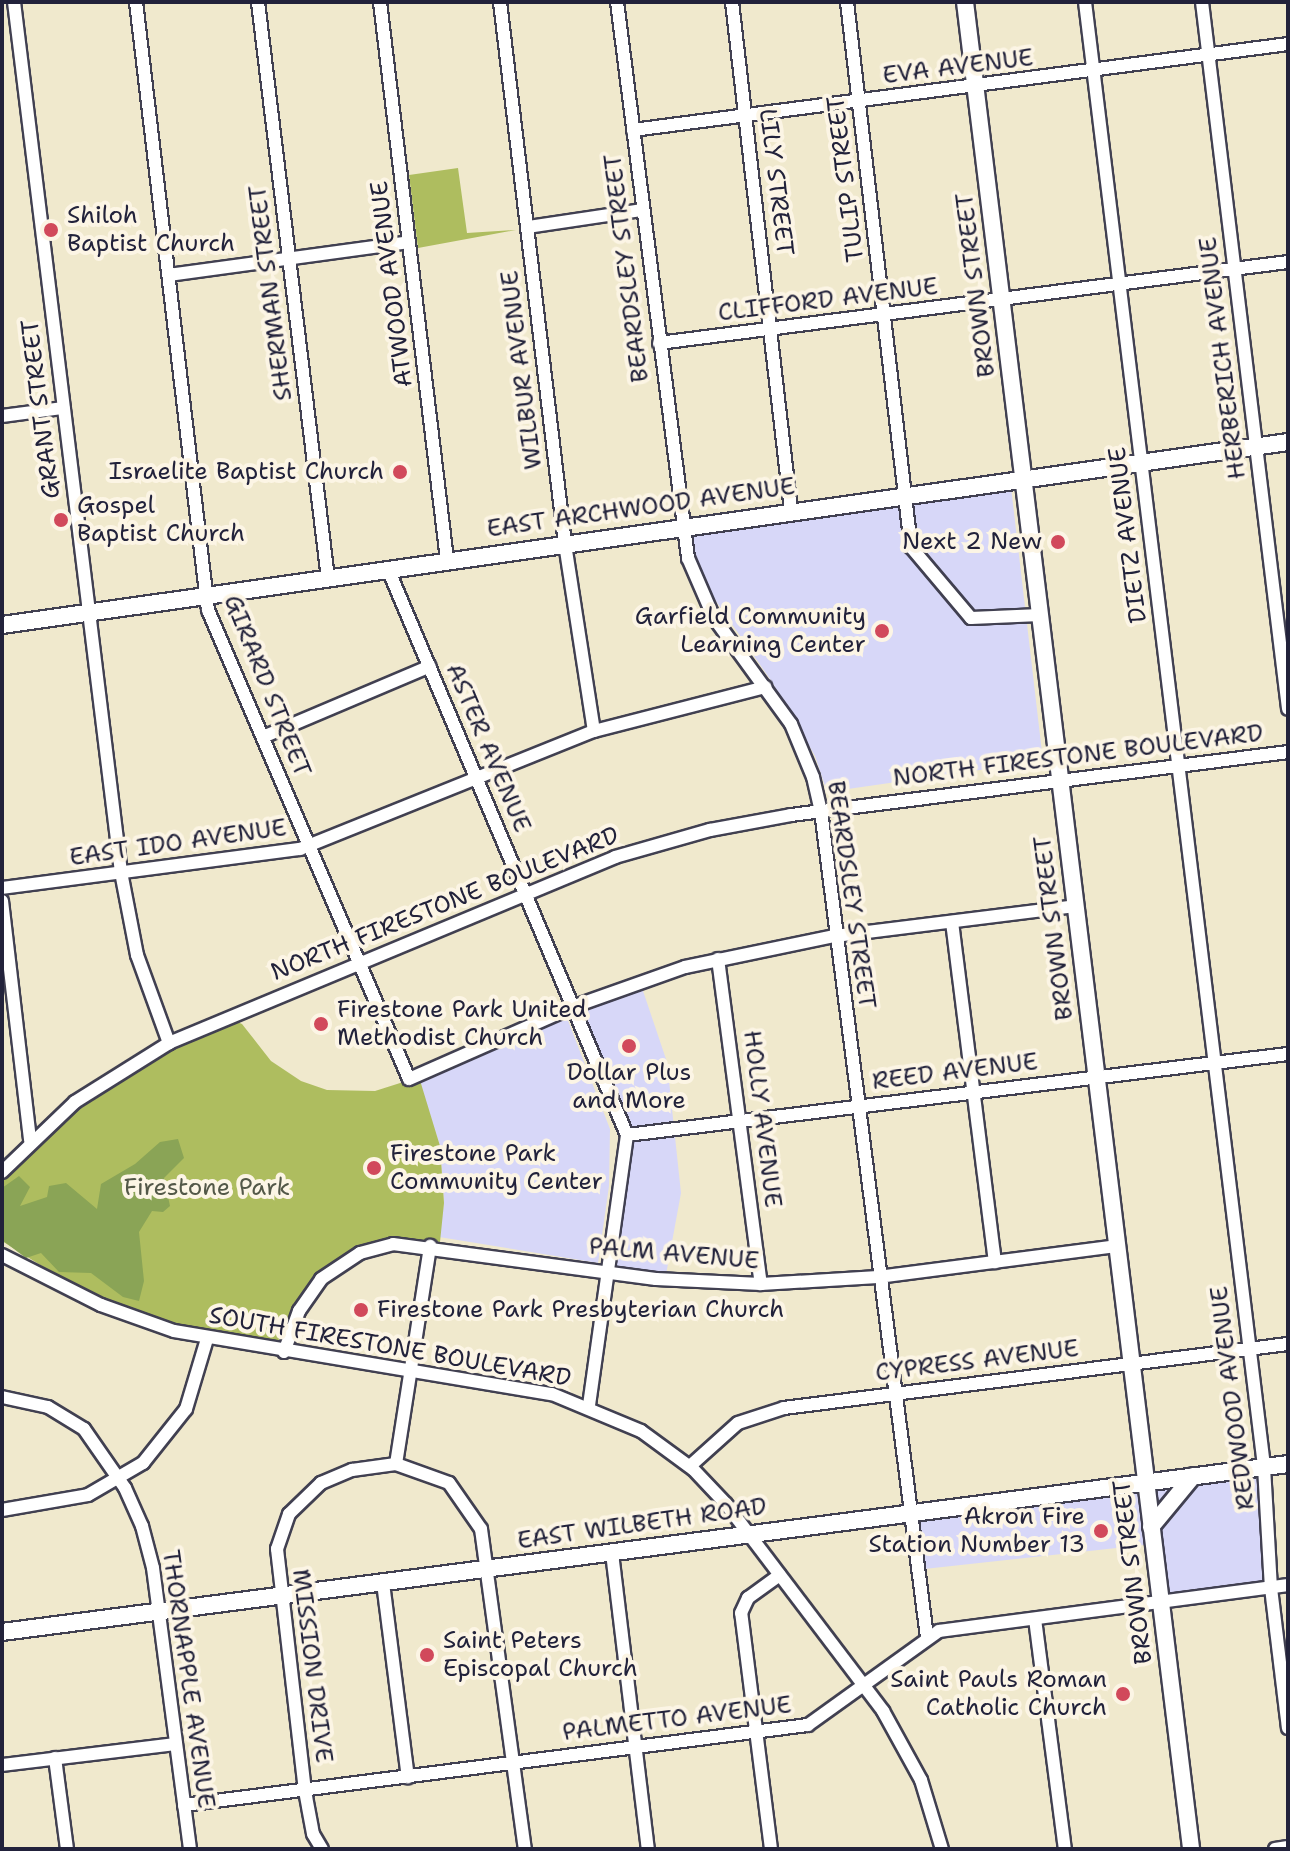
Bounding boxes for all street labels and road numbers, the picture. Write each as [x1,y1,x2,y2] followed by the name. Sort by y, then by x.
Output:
[881,43,1035,91] street label: EVA AVENUE
[822,94,870,264] street label: TULIP STREET
[753,107,799,257] street label: LILY STREET
[599,152,655,384] street label: BEARDSLEY STREET
[365,179,419,389] street label: ATWOOD AVENUE
[243,184,299,402] street label: SHERMAN STREET
[950,191,1002,379] street label: BROWN STREET
[1194,235,1252,481] street label: HERBERICH AVENUE
[496,269,548,471] street label: WILBUR AVENUE
[716,272,940,328] street label: CLIFFORD AVENUE
[16,318,66,500] street label: GRANT STREET
[1103,445,1153,625] street label: DIETZ AVENUE
[485,472,797,544] street label: EAST ARCHWOOD AVENUE
[217,591,317,781] street label: GIRARD STREET
[439,659,537,837] street label: ASTER AVENUE
[891,719,1265,793] street label: NORTH FIRESTONE BOULEVARD
[821,779,881,1011] street label: BEARDSLEY STREET
[68,814,288,872] street label: EAST IDO AVENUE
[267,821,623,987] street label: NORTH FIRESTONE BOULEVARD
[1028,834,1080,1022] street label: BROWN STREET
[737,1029,787,1209] street label: HOLLY AVENUE
[871,1048,1039,1096] street label: REED AVENUE
[588,1232,760,1276] street label: PALM AVENUE
[1205,1285,1261,1511] street label: REDWOOD AVENUE
[207,1301,573,1393] street label: SOUTH FIRESTONE BOULEVARD
[874,1334,1080,1388] street label: CYPRESS AVENUE
[1107,1478,1159,1666] street label: BROWN STREET
[516,1492,768,1556] street label: EAST WILBETH ROAD
[156,1548,220,1810] street label: THORNAPPLE AVENUE
[286,1567,338,1765] street label: MISSION DRIVE
[561,1691,793,1747] street label: PALMETTO AVENUE

